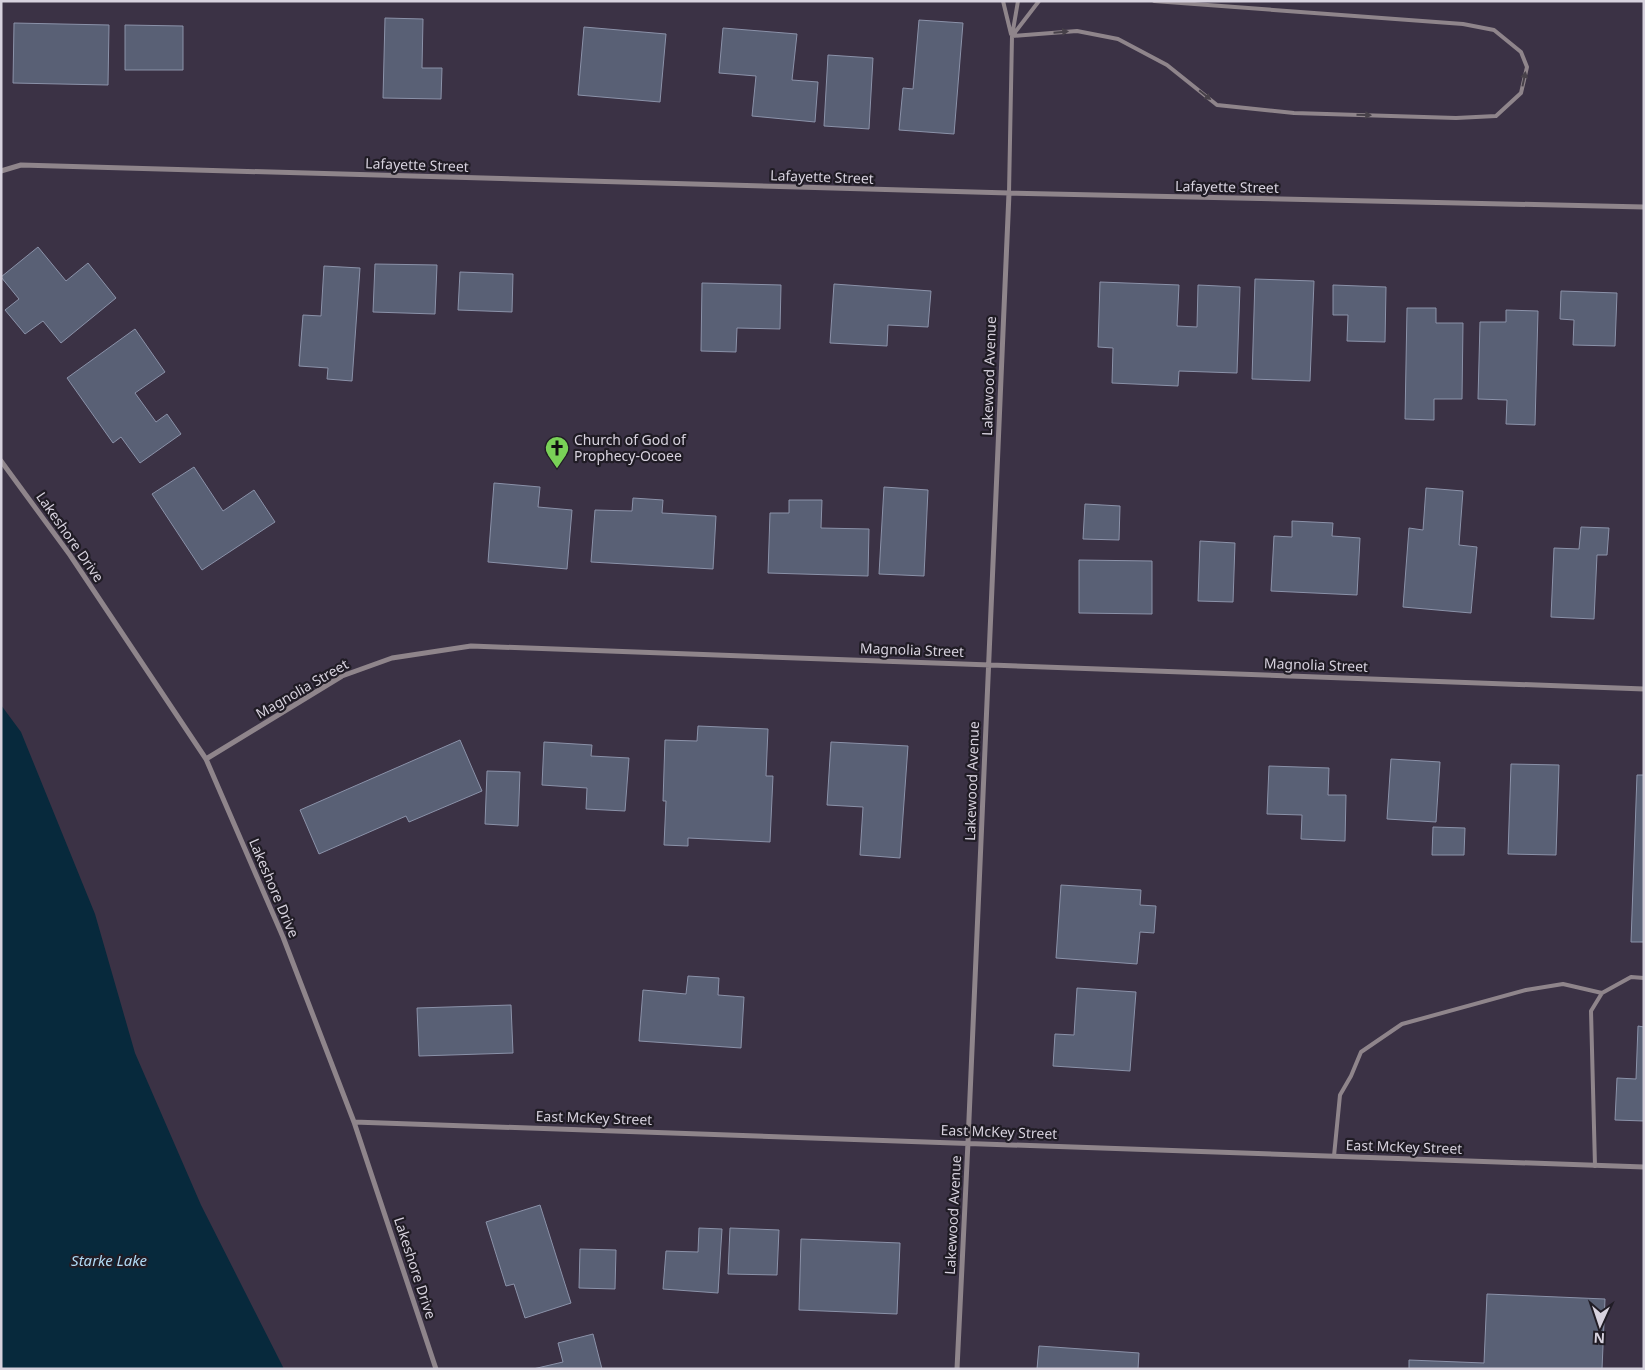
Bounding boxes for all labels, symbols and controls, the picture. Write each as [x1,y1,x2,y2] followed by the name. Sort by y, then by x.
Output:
[1053,28,1069,36] one-way arrow
[1520,72,1528,87] one-way arrow
[1198,90,1211,101] one-way arrow
[1356,112,1372,120] one-way arrow
[365,153,469,176] street label: Lafayette Street
[770,165,874,188] street label: Lafayette Street
[1175,176,1279,197] street label: Lafayette Street
[977,316,1000,436] street label: Lakewood Avenue
[574,430,687,465] place label: Church of God of Prophecy-Ocoee
[544,435,570,469] church icon: Church of God of Prophecy-Ocoee
[32,488,109,586] street label: Lakeshore Drive
[860,638,964,661] street label: Magnolia Street
[1264,653,1368,676] street label: Magnolia Street
[252,654,352,723] street label: Magnolia Street
[960,721,983,841] street label: Lakewood Avenue
[245,835,304,940] street label: Lakeshore Drive
[535,1106,653,1129] street label: East McKey Street
[940,1120,1058,1143] street label: East McKey Street
[1345,1135,1463,1158] street label: East McKey Street
[940,1155,965,1275] street label: Lakewood Avenue
[390,1214,441,1321] street label: Lakeshore Drive
[71,1250,147,1270] water label: Starke Lake
[1575,1300,1625,1350] north arrow
[1593,1329,1605,1348] text: N

